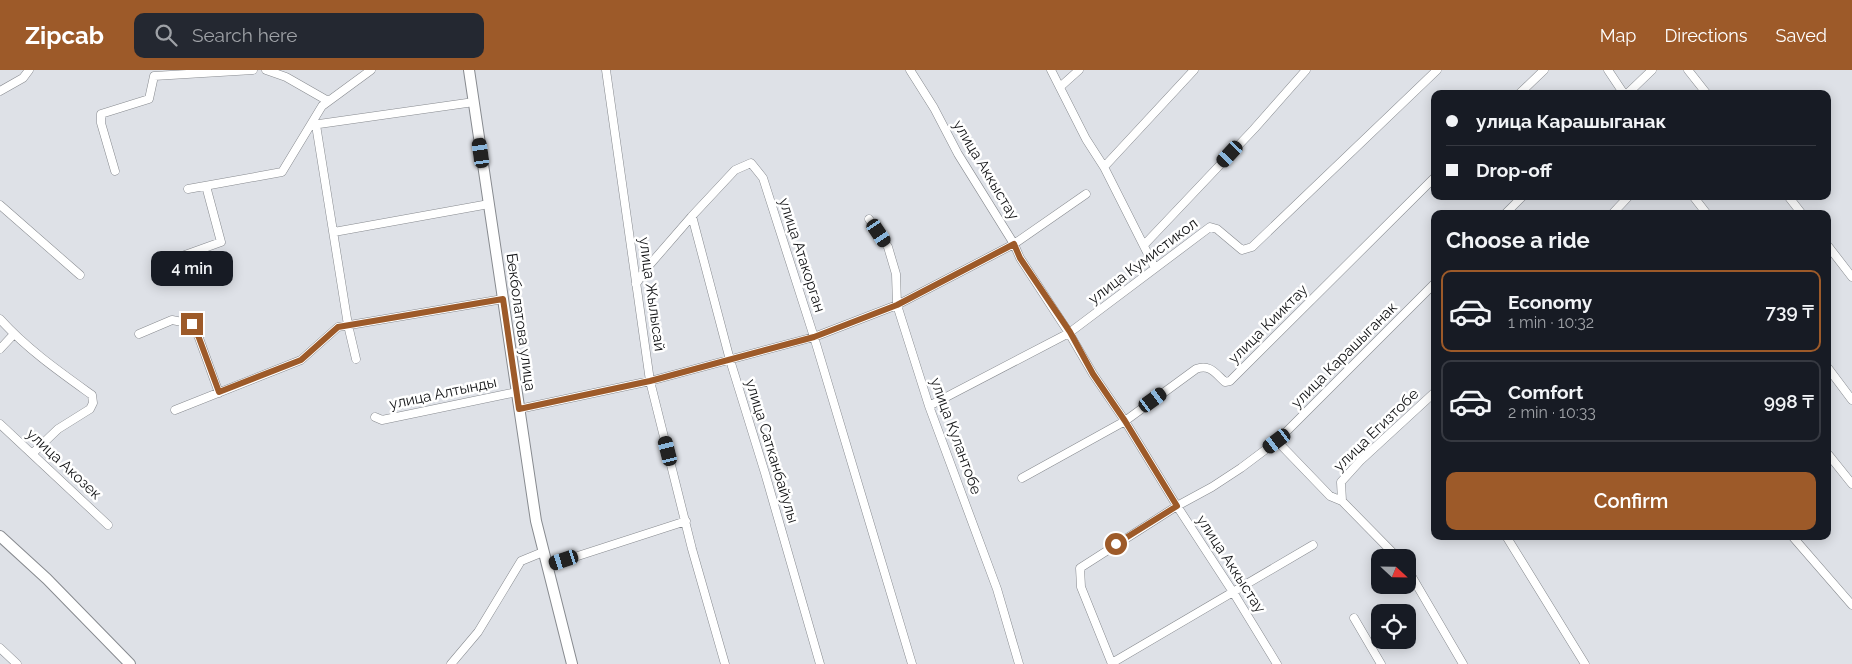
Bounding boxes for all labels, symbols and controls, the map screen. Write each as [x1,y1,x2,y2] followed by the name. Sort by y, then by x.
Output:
[134,13,484,58] search box
[25,21,104,50] text: Zipcab
[152,21,180,49] icon: search
[192,24,297,46] text: Search here
[1600,25,1636,46] text: Map
[1664,25,1748,46] text: Directions
[1776,25,1827,46] text: Saved
[1476,110,1666,132] text: улица Карашыганак
[949,117,1023,223] street label: улица Аккыстау
[471,137,490,169] car
[1214,138,1245,170] car
[1476,159,1552,181] text: Drop-off
[775,196,829,314] street label: улица Атакорган
[1085,214,1201,308] street label: улица Кумистикол
[864,216,893,250] car
[1446,227,1590,253] text: Choose a ride
[635,236,669,352] street label: улица Жылысай
[151,252,233,286] callout: 4 min
[502,252,540,392] street label: Бекболатова улица
[171,259,213,278] text: 4 min
[1225,281,1311,367] street label: улица Кииктау
[1448,289,1493,334] icon: car
[1508,291,1592,313] text: Economy
[1287,298,1401,412] street label: улица Карашыганак
[1766,300,1814,322] text: 739 ₸
[181,313,203,335] route end
[1508,313,1594,332] text: 1 min · 10:32
[388,373,498,413] street label: улица Алтынды
[927,375,986,497] street label: улица Кулантобе
[742,377,802,525] street label: улица Сатканбайулы
[1448,379,1493,424] icon: car
[1508,381,1583,403] text: Comfort
[1136,385,1169,415] car
[1330,385,1422,475] street label: улица Егизтобе
[1764,390,1814,412] text: 998 ₸
[1508,403,1596,422] text: 2 min · 10:33
[23,425,105,503] street label: улица Акозек
[1260,426,1293,456] car
[657,435,678,467] car
[1446,472,1816,530] button: Confirm
[1193,512,1269,616] street label: улица Аккыстау
[1105,533,1127,555] route start
[547,548,580,572] car
[1371,549,1416,594] north arrow
[1371,549,1416,649] map controls
[1371,604,1416,649] button: locate

